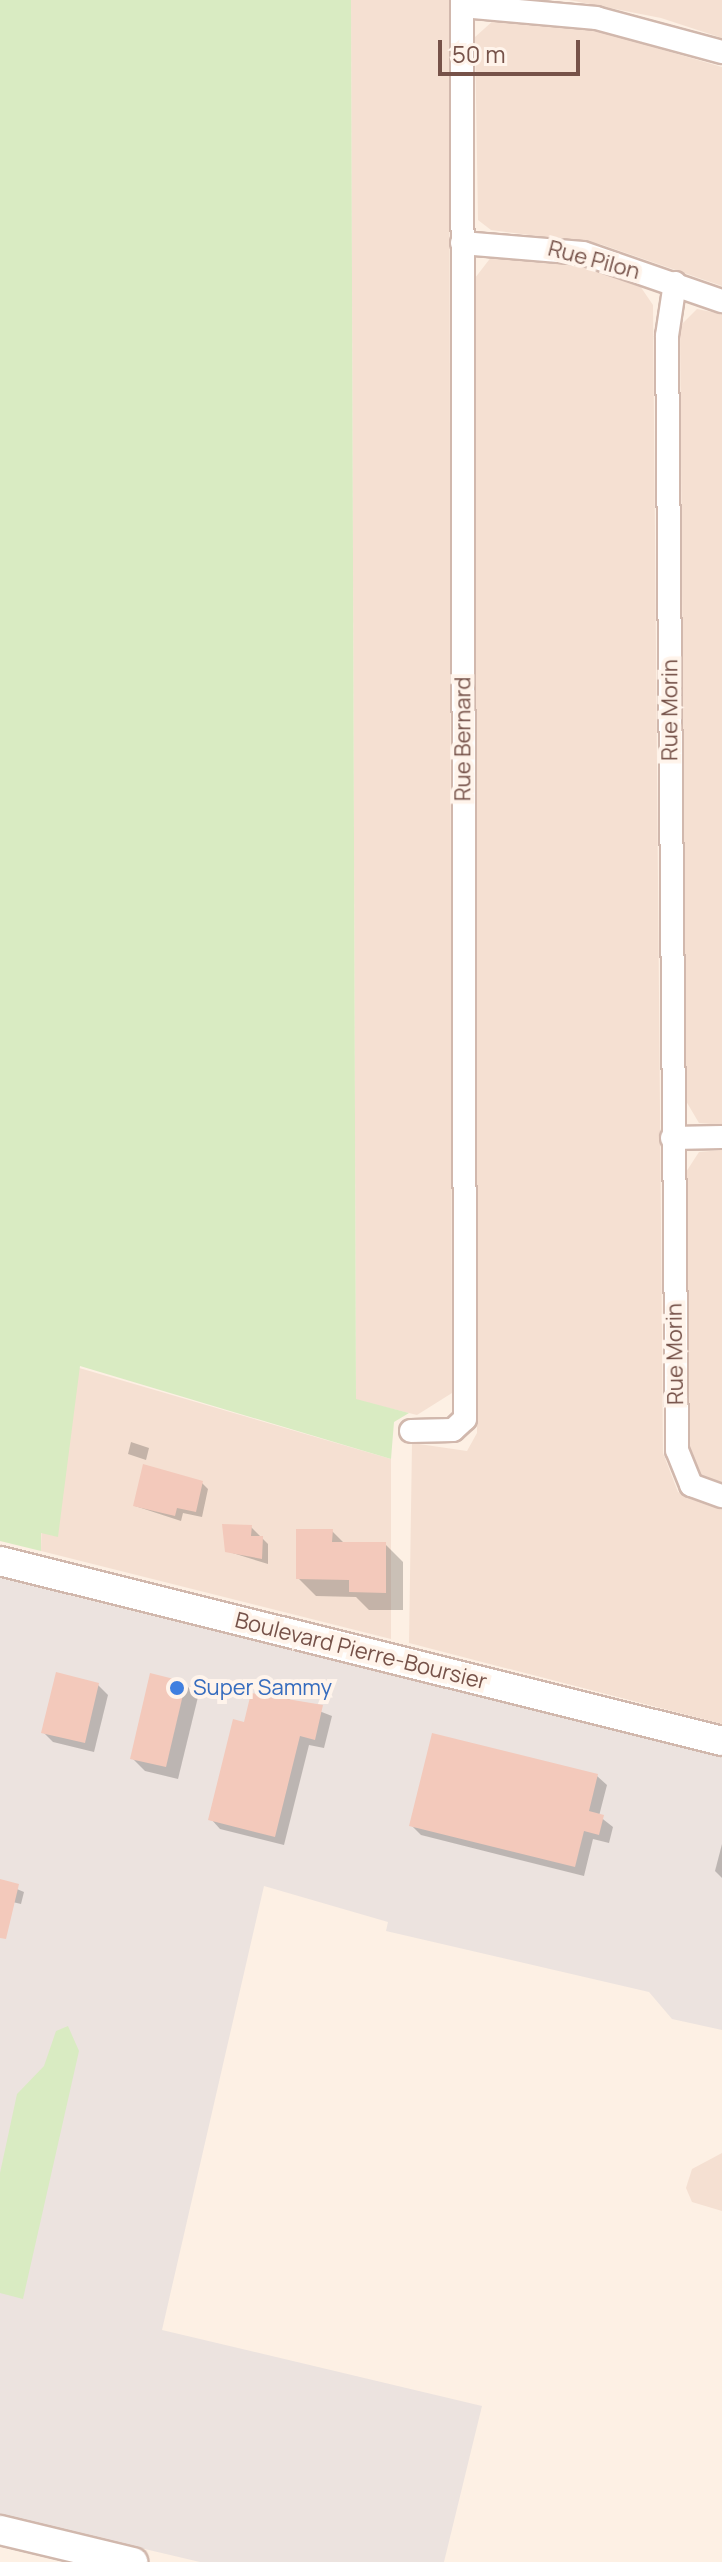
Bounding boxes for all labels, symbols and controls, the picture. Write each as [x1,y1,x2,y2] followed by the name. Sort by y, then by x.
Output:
[442,24,584,74] scale bar
[452,37,506,70] text: 50 m
[545,235,643,285] street label: Rue Pilon
[657,659,683,761] street label: Rue Morin
[450,677,476,801] street label: Rue Bernard
[661,1303,689,1405] street label: Rue Morin
[232,1607,490,1695] street label: Boulevard Pierre-Boursier
[193,1675,332,1701] place label: Super Sammy
[168,1679,186,1697] marker: Super Sammy

